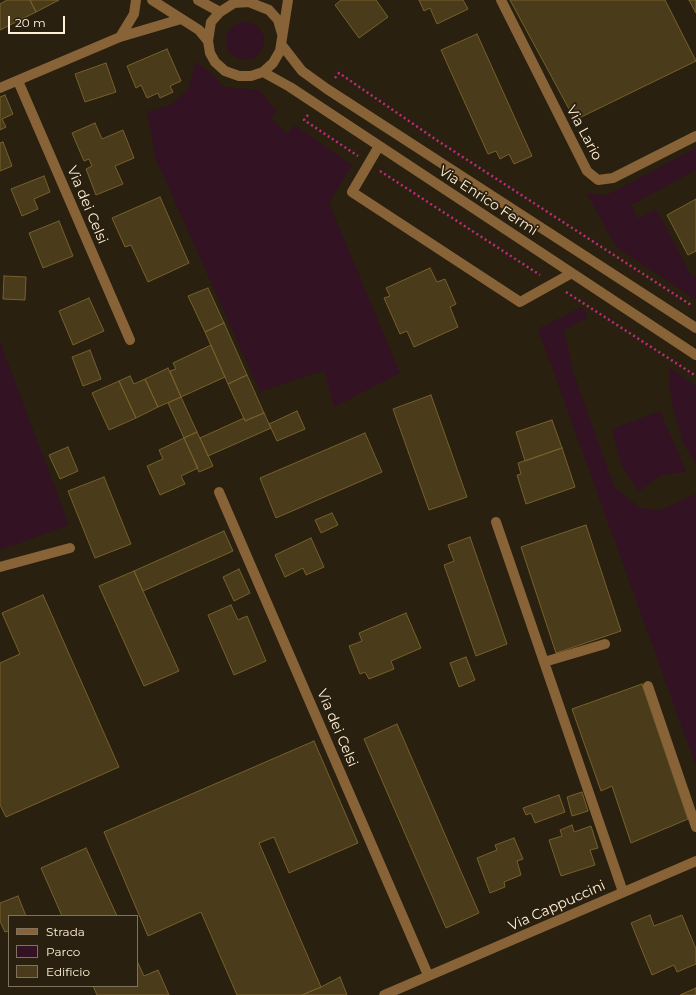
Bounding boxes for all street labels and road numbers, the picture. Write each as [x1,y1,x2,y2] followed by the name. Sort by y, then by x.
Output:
[563,103,605,163] street label: Via Lario
[435,163,541,239] street label: Via Enrico Fermi
[63,164,111,246] street label: Via dei Celsi
[313,687,361,769] street label: Via dei Celsi
[506,877,608,935] street label: Via Cappuccini

